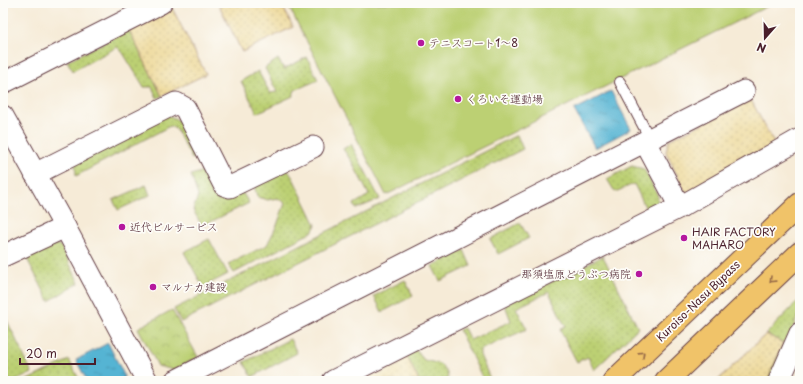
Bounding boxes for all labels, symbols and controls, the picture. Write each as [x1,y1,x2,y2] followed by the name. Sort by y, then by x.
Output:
[745,18,785,58] north arrow
[429,34,518,51] place label: テニスコート1～8
[416,38,426,48] marker: テニスコート1～8
[754,38,768,57] text: N
[466,90,543,107] place label: くろいそ運動場
[453,94,463,104] marker: くろいそ運動場
[130,218,218,235] place label: 近代ビルサービス
[117,222,127,232] marker: 近代ビルサービス
[692,223,776,253] place label: HAIR FACTORY MAHARO
[679,233,689,243] marker: HAIR FACTORY MAHARO
[652,256,743,345] street label: Kuroiso-Nasu Bypass
[521,265,631,282] place label: 那須塩原どうぶつ病院
[634,269,644,279] marker: 那須塩原どうぶつ病院
[769,275,777,283] one-way arrow
[161,278,227,295] place label: マルナカ建設
[148,282,158,292] marker: マルナカ建設
[20,340,95,366] scale bar
[26,344,57,362] text: 20 m
[638,352,645,359] one-way arrow

